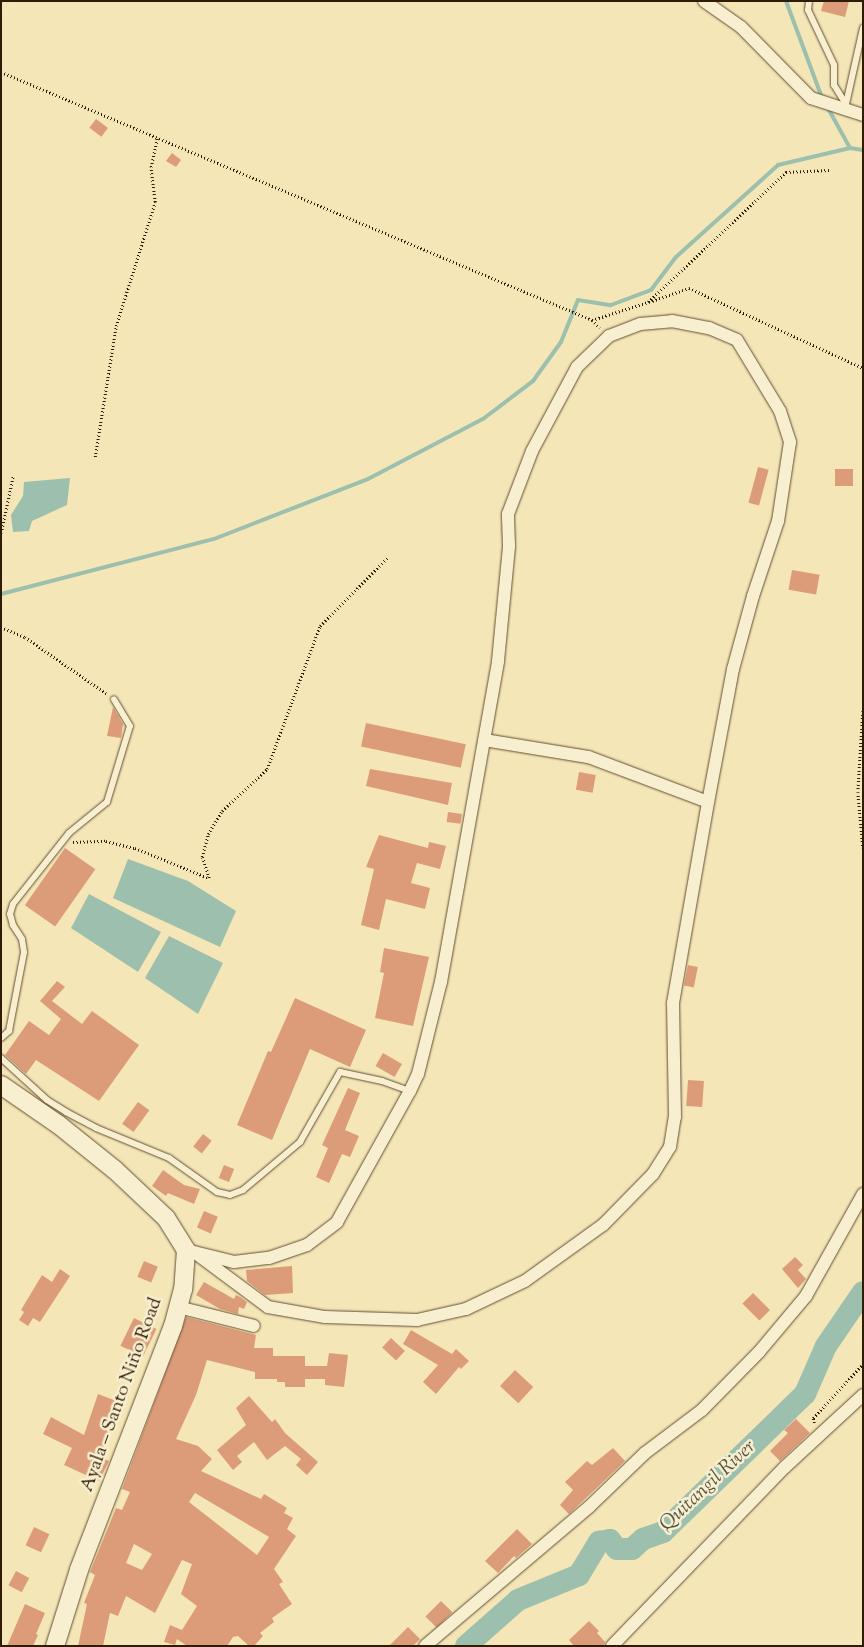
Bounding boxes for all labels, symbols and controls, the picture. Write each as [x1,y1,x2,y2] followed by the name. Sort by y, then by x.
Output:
[76,1295,168,1495] street label: Ayala – Santo Niño Road
[655,1435,761,1537] water label: Quitangil River

